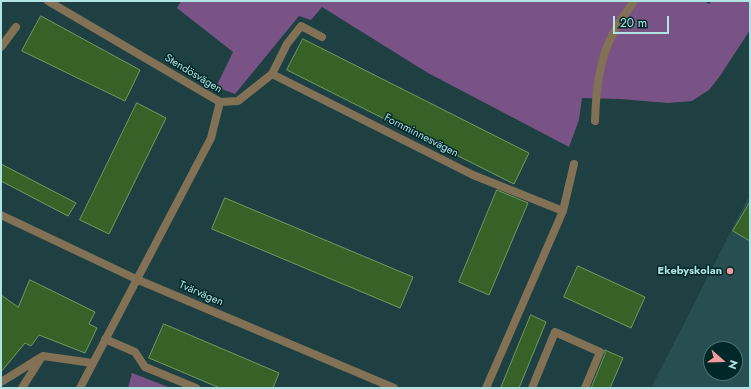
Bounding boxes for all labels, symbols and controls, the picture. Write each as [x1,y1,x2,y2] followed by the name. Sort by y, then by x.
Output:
[615,8,671,34] scale bar
[620,14,647,32] text: 20 m
[162,52,224,96] street label: Stendösvägen
[382,112,460,160] street label: Fornminnesvägen
[658,264,722,278] place label: Ekebyskolan
[725,266,735,276] marker: Ekebyskolan
[177,279,225,309] street label: Tvärvägen
[703,341,743,381] north arrow
[724,358,742,372] text: N

